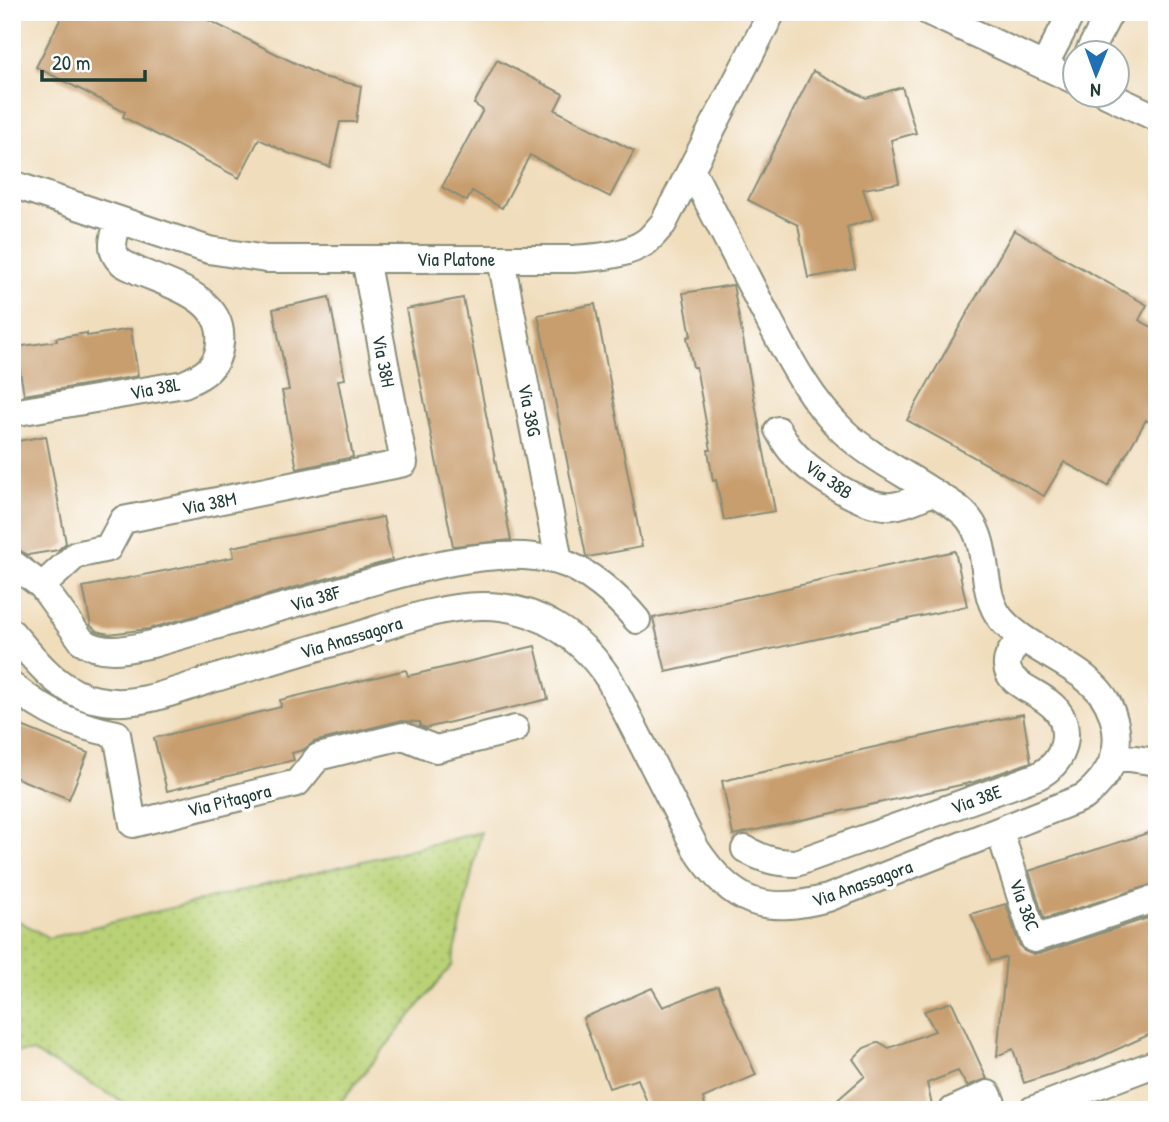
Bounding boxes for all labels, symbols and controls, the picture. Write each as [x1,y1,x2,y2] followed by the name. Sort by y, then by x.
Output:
[42,38,145,82] scale bar
[1060,38,1130,108] north arrow
[52,48,90,77] text: 20 m
[1090,78,1101,104] text: N
[417,246,496,272] street label: Via Platone
[366,333,402,389] street label: Via 38H
[128,370,182,406] street label: Via 38L
[512,382,548,438] street label: Via 38G
[800,453,858,505] street label: Via 38B
[180,485,238,521] street label: Via 38M
[287,578,344,617] street label: Via 38F
[297,609,406,665] street label: Via Anassagora
[185,777,274,823] street label: Via Pitagora
[947,778,1005,820] street label: Via 38E
[808,853,916,913] street label: Via Anassagora
[1004,875,1046,935] street label: Via 38C

